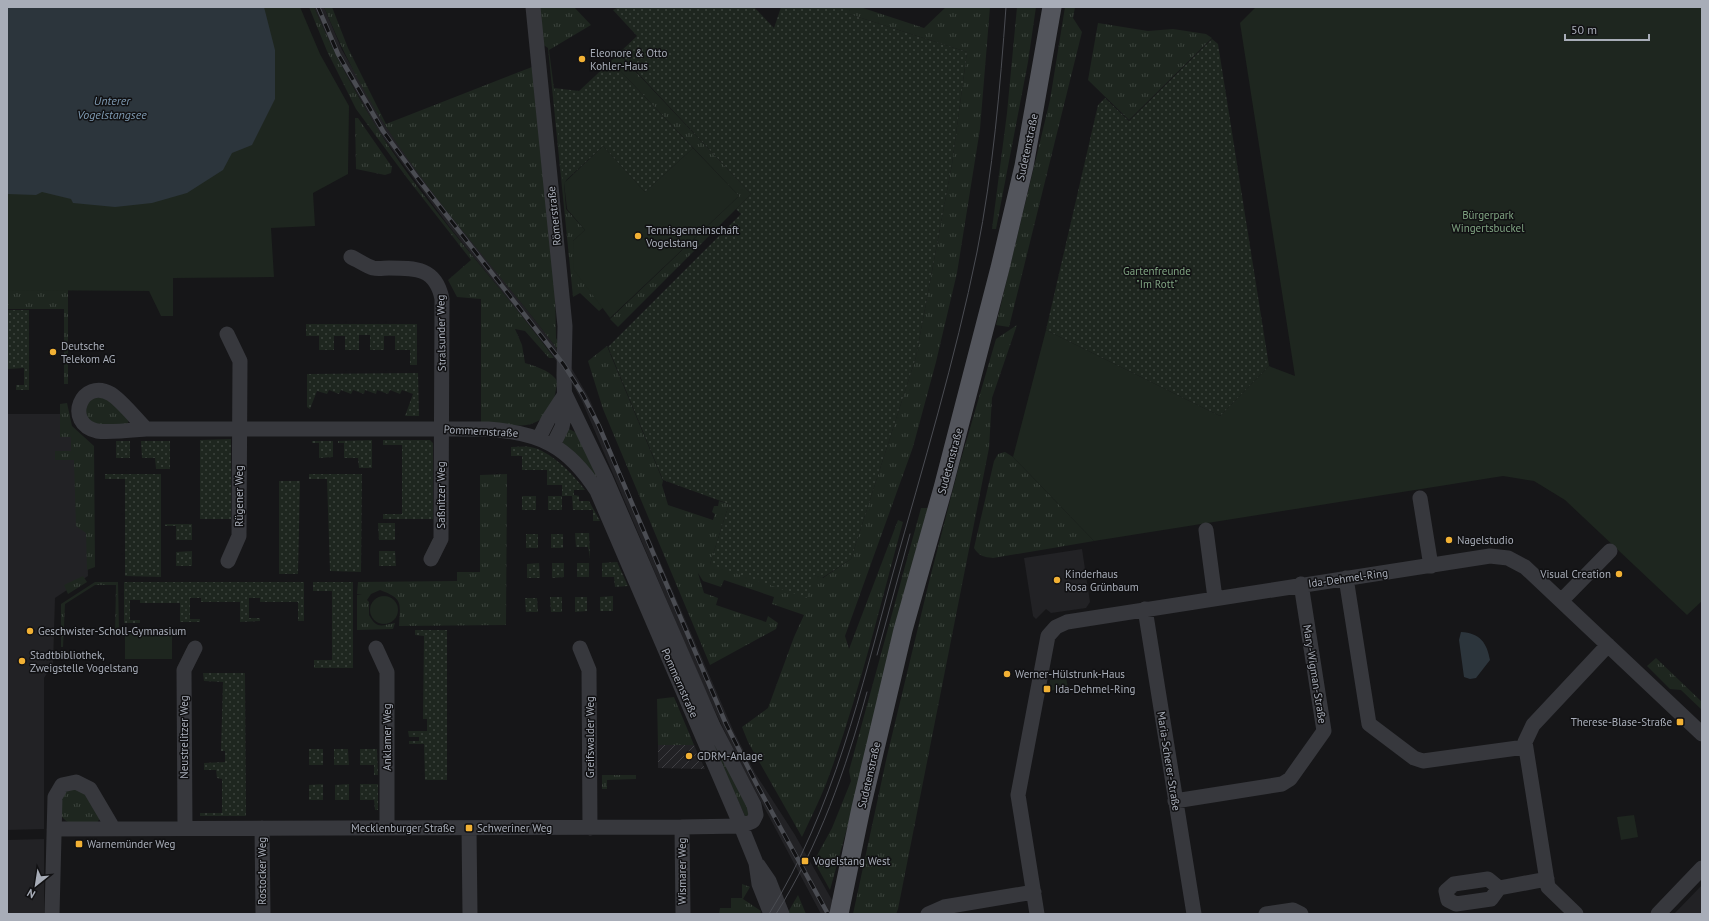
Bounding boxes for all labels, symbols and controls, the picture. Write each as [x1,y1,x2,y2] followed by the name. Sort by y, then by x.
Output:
[1565,16,1649,42] scale bar
[1571,22,1597,37] text: 50 m
[590,46,667,73] place label: Eleonore & Otto Kohler-Haus
[577,54,587,64] marker: Eleonore & Otto Kohler-Haus
[77,93,147,122] water label: Unterer Vogelstangsee
[1013,112,1041,182] street label: Sudetenstraße
[544,185,564,246] street label: Römerstraße
[1452,208,1525,235] park label: Bürgerpark Wingertsbuckel
[645,223,739,250] place label: Tennisgemeinschaft Vogelstang
[633,231,643,241] marker: Tennisgemeinschaft Vogelstang
[1123,264,1191,291] park label: Gartenfreunde "Im Rott"
[433,295,449,371] street label: Stralsunder Weg
[61,339,116,366] place label: Deutsche Telekom AG
[48,347,58,357] marker: Deutsche Telekom AG
[443,422,519,440] street label: Pommernstraße
[934,426,966,496] street label: Sudetenstraße
[434,461,448,529] street label: Saßnitzer Weg
[232,465,246,527] street label: Rügener Weg
[1457,533,1514,547] place label: Nagelstudio
[1444,535,1454,545] marker: Nagelstudio
[1307,565,1389,591] street label: Ida-Dehmel-Ring
[1065,567,1139,594] place label: Kinderhaus Rosa Grünbaum
[1539,567,1611,581] place label: Visual Creation
[1614,569,1624,579] marker: Visual Creation
[1052,575,1062,585] marker: Kinderhaus Rosa Grünbaum
[1300,623,1330,725] street label: Mary-Wigman-Straße
[38,624,186,638] place label: Geschwister-Scholl-Gymnasium
[25,626,35,636] marker: Geschwister-Scholl-Gymnasium
[658,646,702,720] street label: Pommernstraße
[30,648,139,675] place label: Stadtbibliothek, Zweigstelle Vogelstang
[17,656,27,666] marker: Stadtbibliothek, Zweigstelle Vogelstang
[1015,667,1125,681] place label: Werner-Hülstrunk-Haus
[1002,669,1012,679] marker: Werner-Hülstrunk-Haus
[1055,682,1136,696] place label: Ida-Dehmel-Ring
[1042,684,1052,694] marker: Ida-Dehmel-Ring
[177,695,191,779] street label: Neustrelitzer Weg
[583,696,597,778] street label: Greifswalder Weg
[380,703,394,771] street label: Anklamer Weg
[1154,710,1184,812] street label: Maria-Scherer-Straße
[1571,715,1672,729] place label: Therese-Blase-Straße
[1675,717,1685,727] marker: Therese-Blase-Straße
[855,740,884,810] street label: Sudetenstraße
[697,749,763,763] place label: GDRM-Anlage
[684,751,694,761] marker: GDRM-Anlage
[351,821,455,835] street label: Mecklenburger Straße
[477,821,552,835] place label: Schweriner Weg
[464,823,474,833] marker: Schweriner Weg
[87,837,175,851] place label: Warnemünder Weg
[255,837,269,905] street label: Rostocker Weg
[675,837,689,904] street label: Wismarer Weg
[74,839,84,849] marker: Warnemünder Weg
[812,854,891,868] place label: Vogelstang West
[800,856,810,866] marker: Vogelstang West
[16,865,56,905] north arrow
[24,886,38,902] text: N

